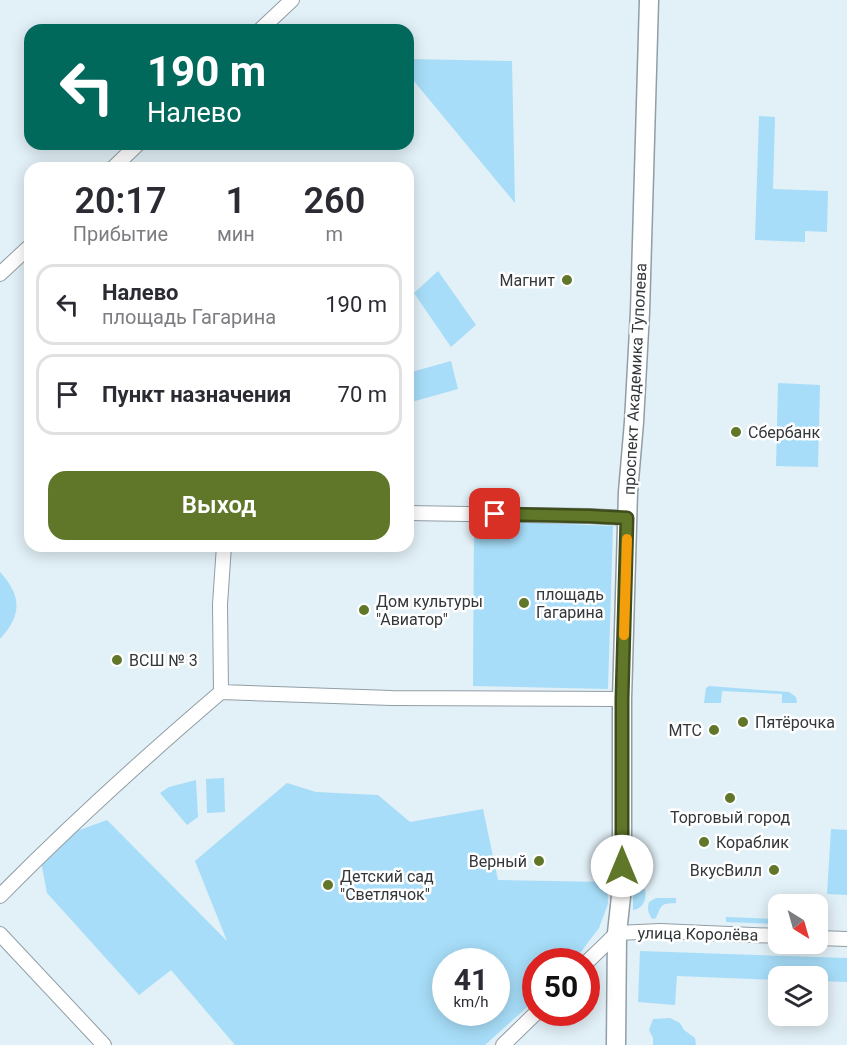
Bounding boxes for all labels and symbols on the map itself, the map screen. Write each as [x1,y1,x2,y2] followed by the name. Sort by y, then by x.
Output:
[619,263,651,495] street label: проспект Академика Туполева
[499,271,555,290] place label: Магнит
[560,273,574,287] marker: Магнит
[748,423,821,442] place label: Сбербанк
[729,425,743,439] marker: Сбербанк
[469,488,520,539] pin
[536,585,604,622] place label: площадь Гагарина
[376,592,483,629] place label: Дом культуры "Авиатор"
[517,596,531,610] marker: площадь Гагарина
[357,603,371,617] marker: Дом культуры "Авиатор"
[129,651,198,670] place label: ВСШ № 3
[110,653,124,667] marker: ВСШ № 3
[755,713,835,732] place label: Пятёрочка
[736,715,750,729] marker: Пятёрочка
[669,721,702,740] place label: МТС
[707,723,721,737] marker: МТС
[723,791,737,805] marker: Торговый город
[670,808,790,827] place label: Торговый город
[716,833,789,852] place label: Кораблик
[590,834,654,898] position arrow
[697,835,711,849] marker: Кораблик
[469,852,527,871] place label: Верный
[532,854,546,868] marker: Верный
[690,861,762,880] place label: ВкусВилл
[767,863,781,877] marker: ВкусВилл
[340,867,434,904] place label: Детский сад "Светлячок"
[321,878,335,892] marker: Детский сад "Светлячок"
[768,894,828,954] north arrow
[638,923,758,945] street label: улица Королёва
[522,948,600,1026] speed limit sign: 50

